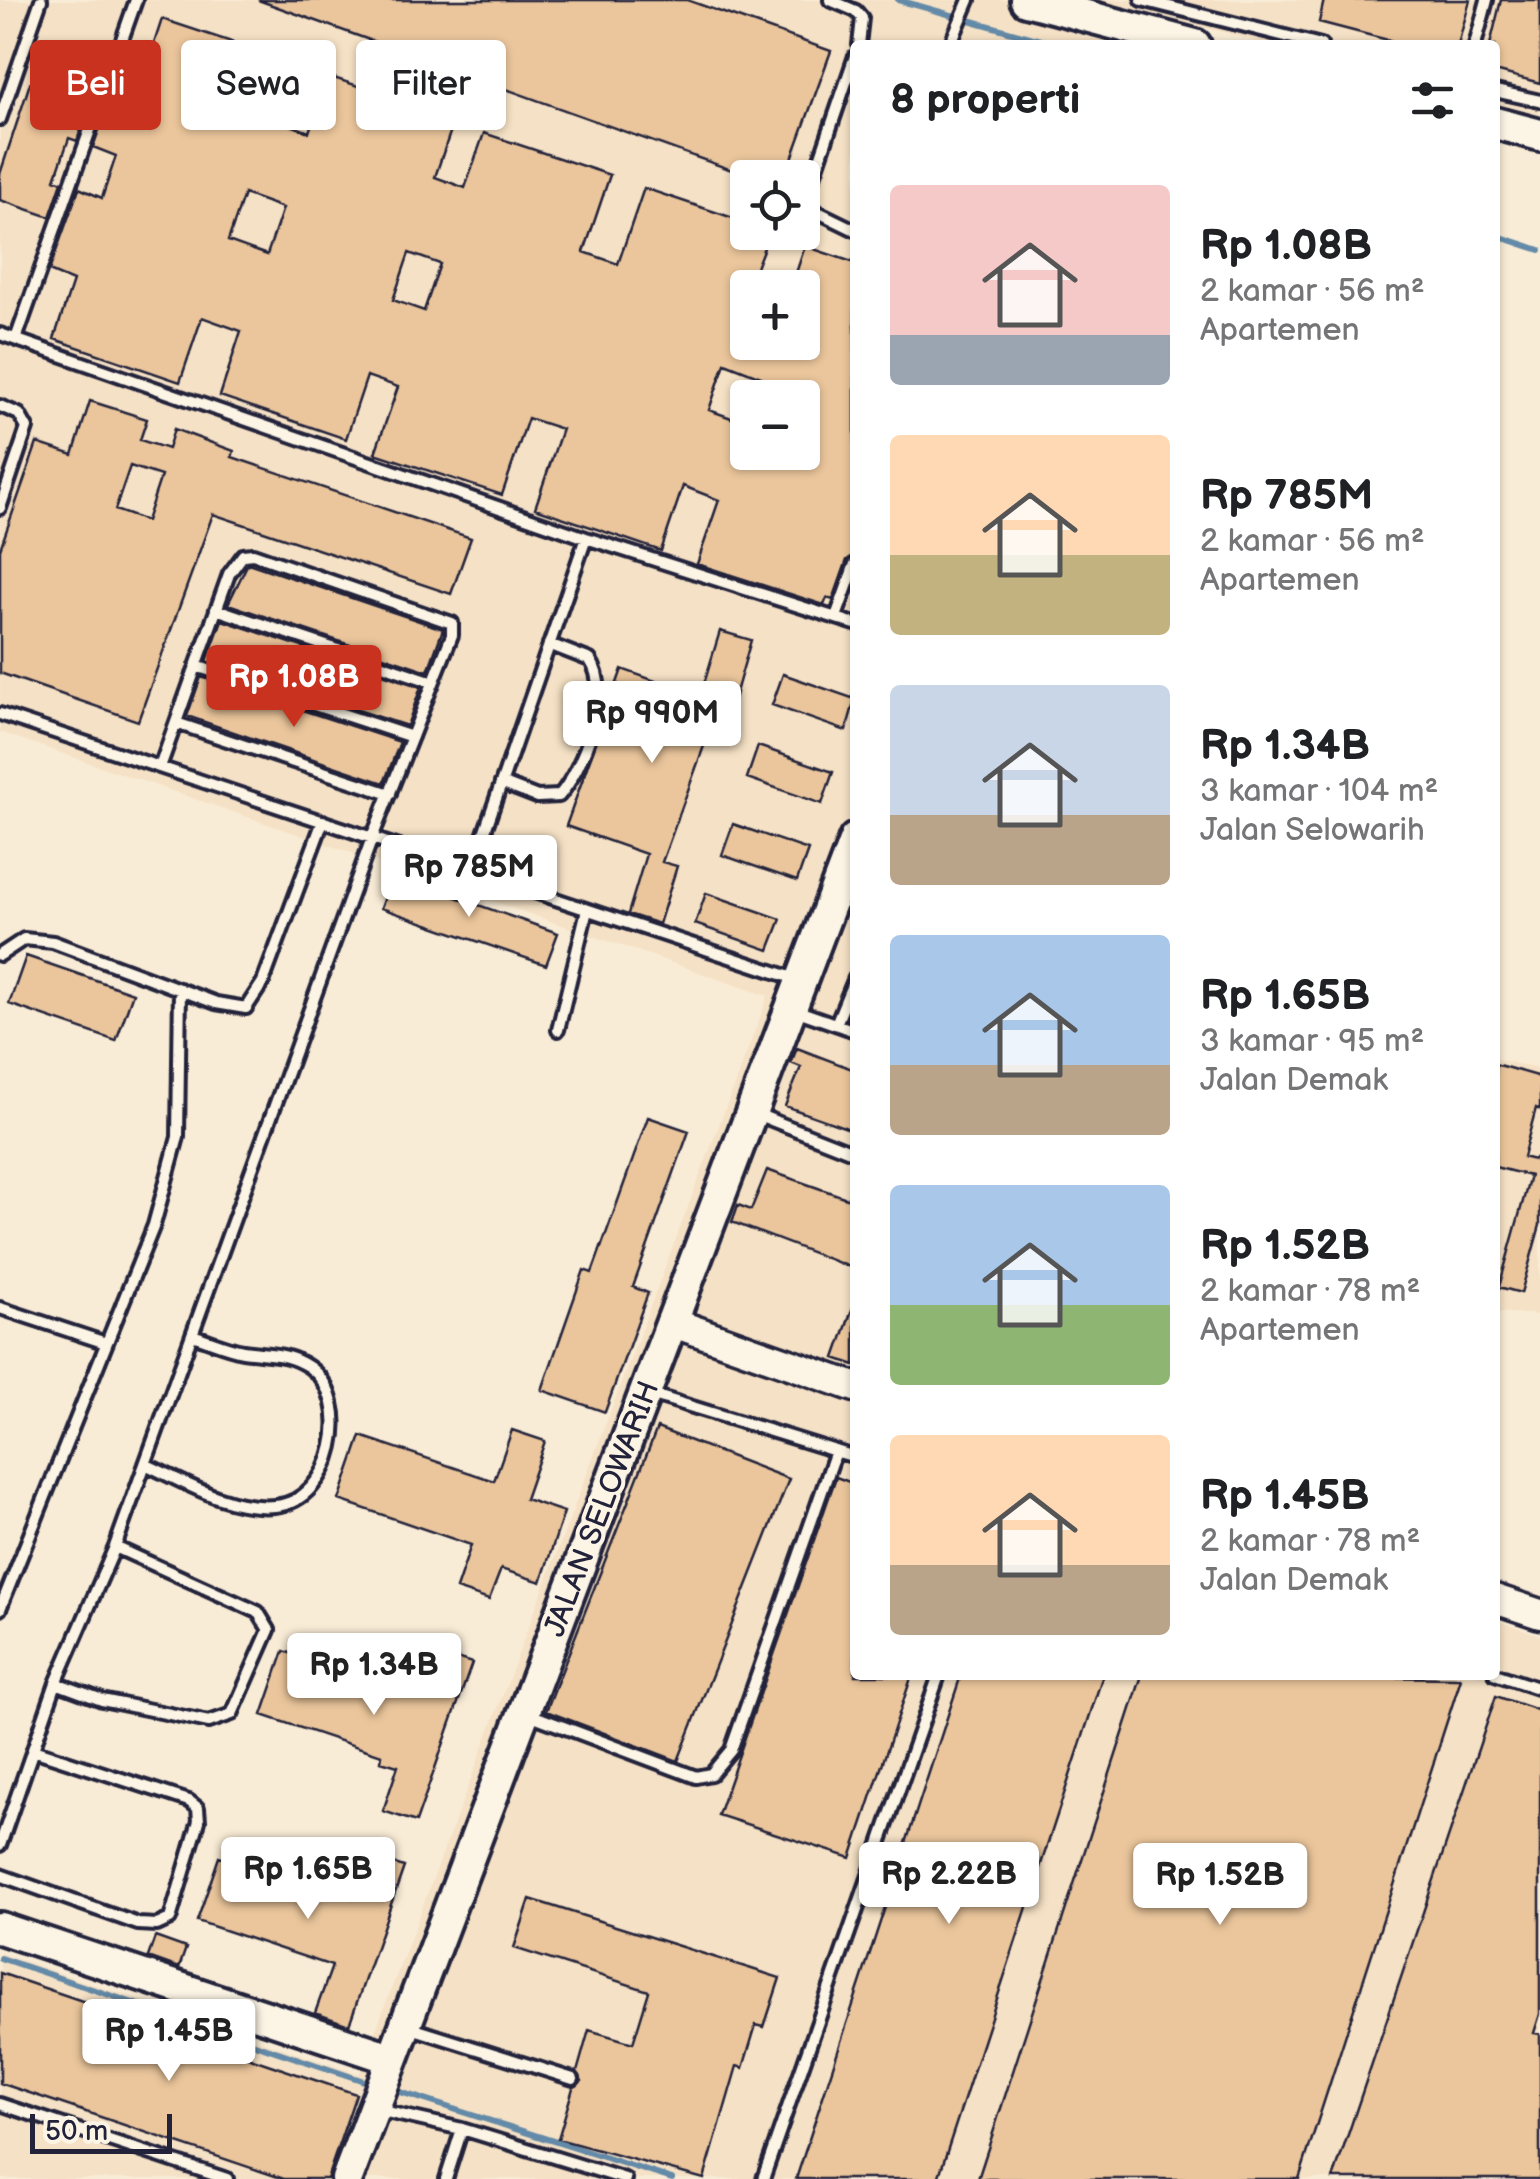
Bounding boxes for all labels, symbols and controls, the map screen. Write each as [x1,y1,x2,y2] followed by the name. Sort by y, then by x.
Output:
[30,40,161,130] chip: Beli
[181,40,336,130] chip: Sewa
[356,40,506,130] chip: Filter
[1405,73,1460,128] icon: filters
[890,75,1080,126] text: 8 properti
[730,160,820,470] map controls
[730,160,820,250] button: locate
[1200,221,1372,272] text: Rp 1.08B
[970,225,1090,345] icon: home
[730,270,820,360] button: +
[1200,272,1425,311] text: 2 kamar · 56 m²
[1200,311,1359,350] text: Apartemen
[730,380,820,470] button: −
[1200,471,1373,522] text: Rp 785M
[970,475,1090,595] icon: home
[1200,522,1425,561] text: 2 kamar · 56 m²
[1200,561,1359,600] text: Apartemen
[191,645,397,730] pin: Rp 1.08B
[228,658,360,697] text: Rp 1.08B
[560,681,744,766] pin: Rp 990M
[585,694,719,733] text: Rp 990M
[1200,721,1370,772] text: Rp 1.34B
[970,725,1090,845] icon: home
[1200,772,1438,811] text: 3 kamar · 104 m²
[1200,811,1425,850] text: Jalan Selowarih
[377,835,561,920] pin: Rp 785M
[403,848,535,887] text: Rp 785M
[1200,971,1370,1022] text: Rp 1.65B
[970,975,1090,1095] icon: home
[1200,1022,1424,1061] text: 3 kamar · 95 m²
[1200,1061,1388,1100] text: Jalan Demak
[1200,1221,1370,1272] text: Rp 1.52B
[970,1225,1090,1345] icon: home
[1200,1272,1420,1311] text: 2 kamar · 78 m²
[1200,1311,1359,1350] text: Apartemen
[537,1376,667,1642] street label: JALAN SELOWARIH
[1200,1471,1370,1522] text: Rp 1.45B
[970,1475,1090,1595] icon: home
[1200,1522,1420,1561] text: 2 kamar · 78 m²
[1200,1561,1388,1600] text: Jalan Demak
[271,1633,477,1718] pin: Rp 1.34B
[309,1646,439,1685] text: Rp 1.34B
[205,1837,411,1922] pin: Rp 1.65B
[846,1842,1052,1927] pin: Rp 2.22B
[1117,1843,1323,1928] pin: Rp 1.52B
[243,1850,373,1889] text: Rp 1.65B
[881,1855,1017,1894] text: Rp 2.22B
[1155,1856,1285,1895] text: Rp 1.52B
[66,1999,272,2084] pin: Rp 1.45B
[104,2012,234,2051] text: Rp 1.45B
[30,2109,172,2154] scale bar
[45,2115,108,2148] text: 50 m

